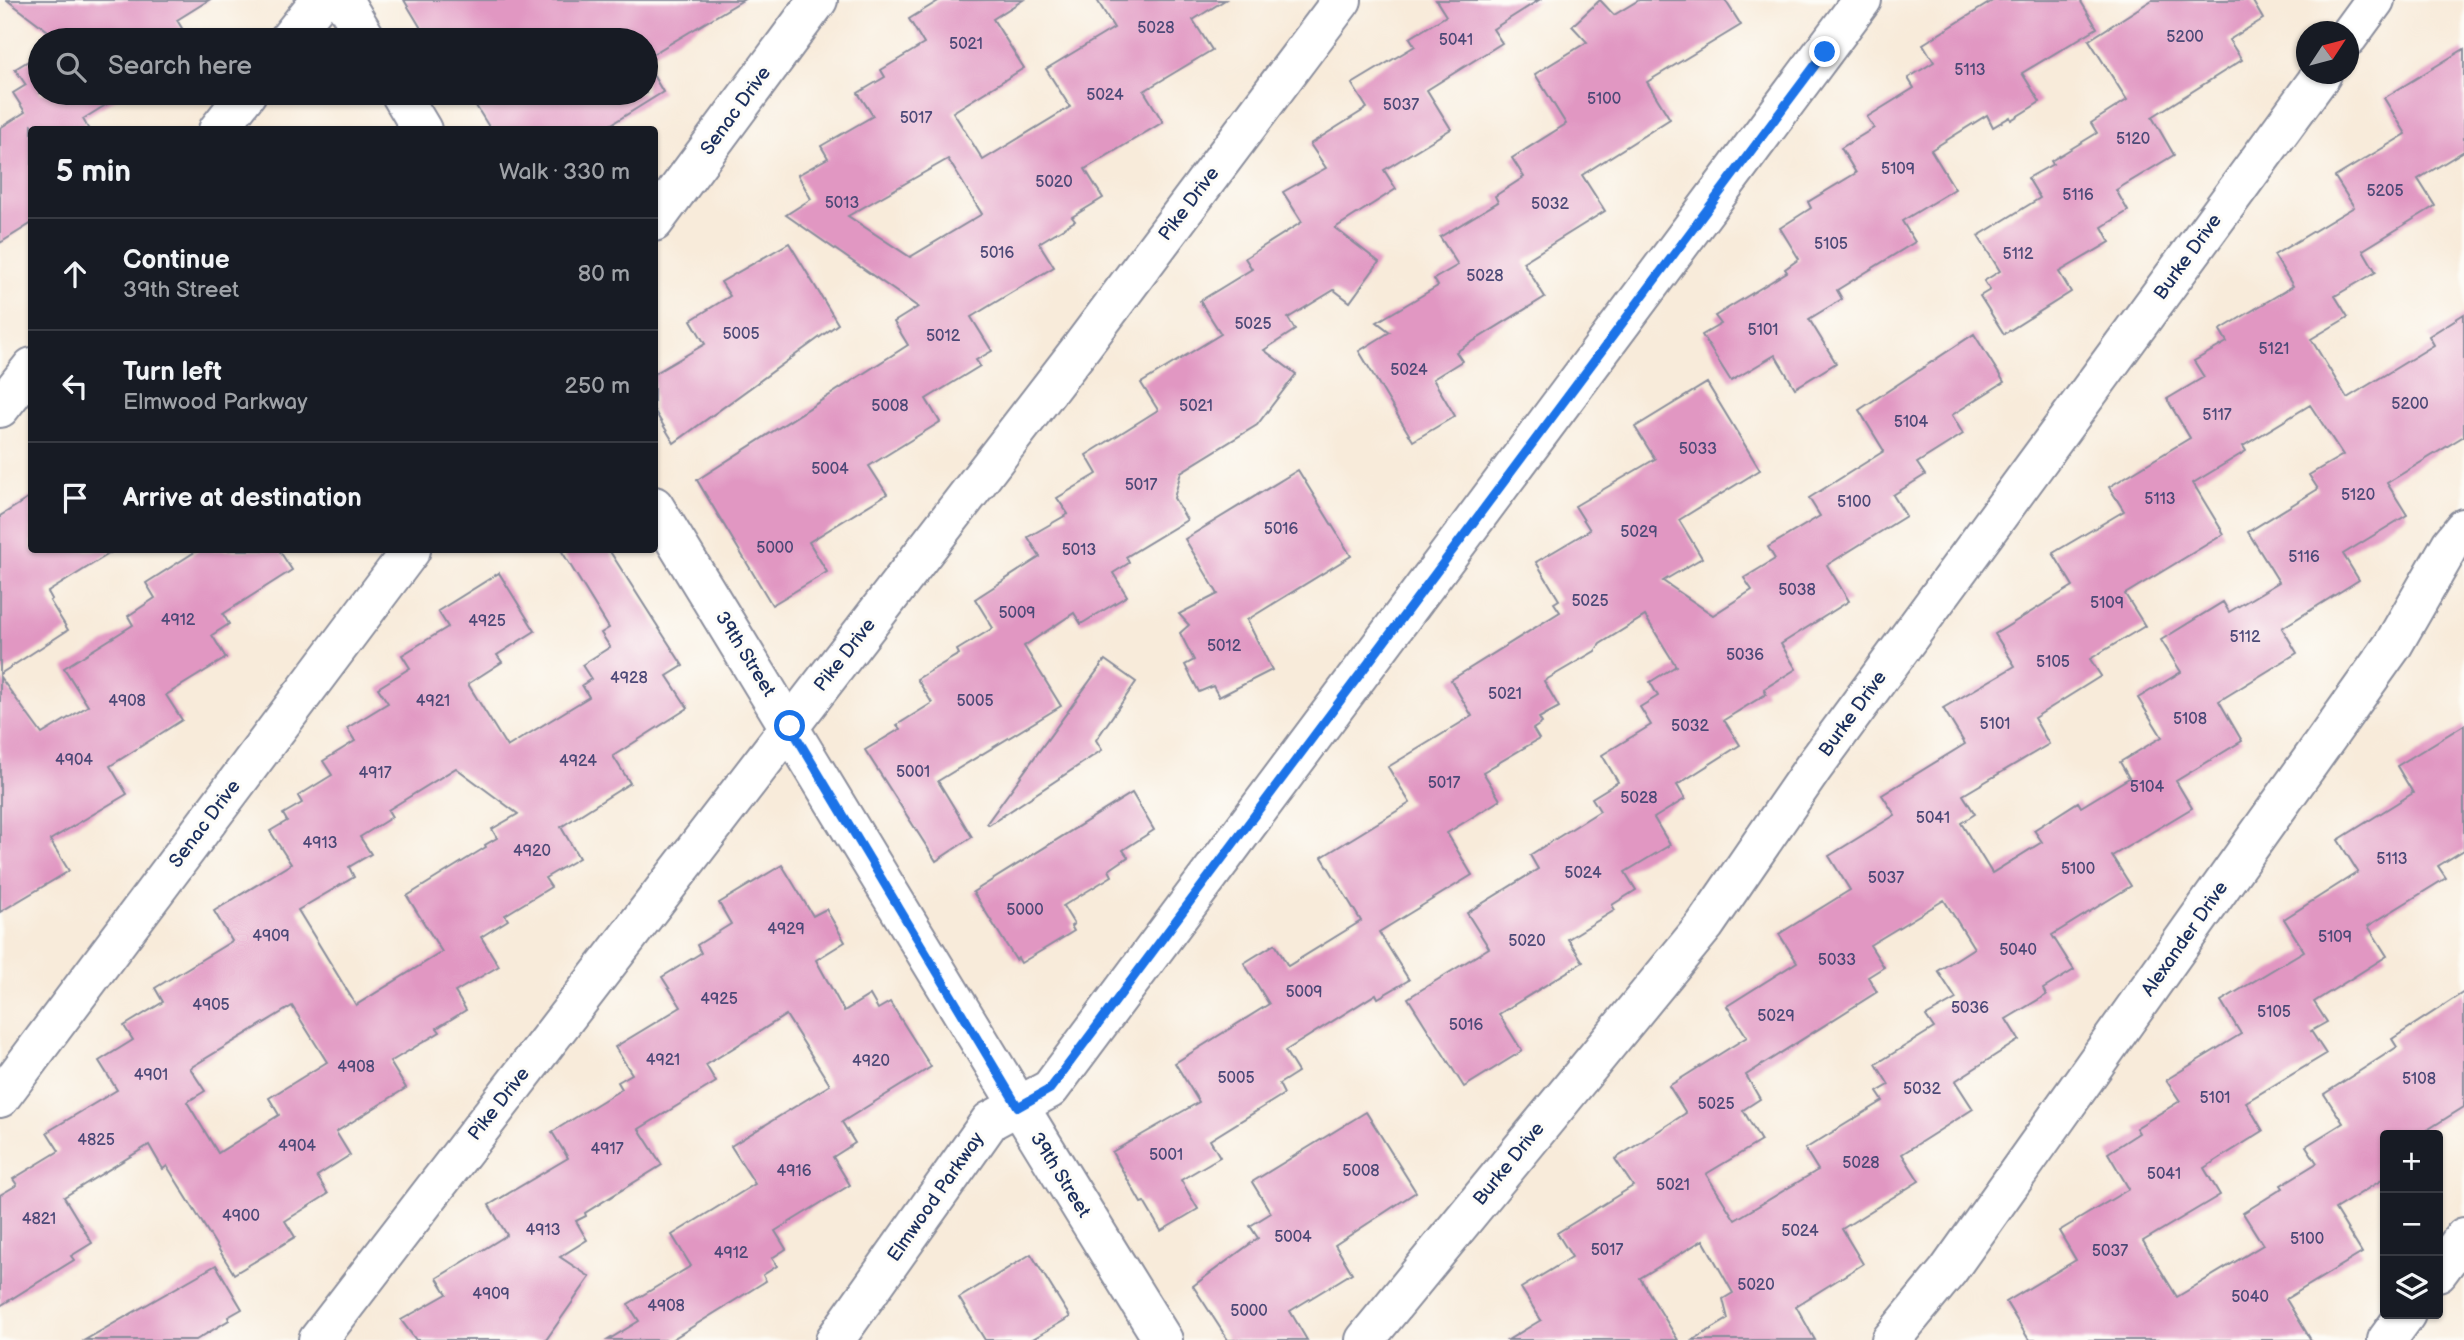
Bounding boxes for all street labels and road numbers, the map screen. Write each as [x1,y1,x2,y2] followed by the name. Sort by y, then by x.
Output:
[696,62,776,160] street label: Senac Drive
[1154,163,1224,245] street label: Pike Drive
[2149,210,2227,304] street label: Burke Drive
[710,607,780,701] street label: 39th Street
[809,614,881,696] street label: Pike Drive
[1814,667,1892,761] street label: Burke Drive
[164,775,246,873] street label: Senac Drive
[2137,877,2233,1001] street label: Alexander Drive
[463,1063,535,1145] street label: Pike Drive
[1468,1118,1550,1210] street label: Burke Drive
[883,1128,989,1266] street label: Elmwood Parkway
[1025,1128,1095,1222] street label: 39th Street

